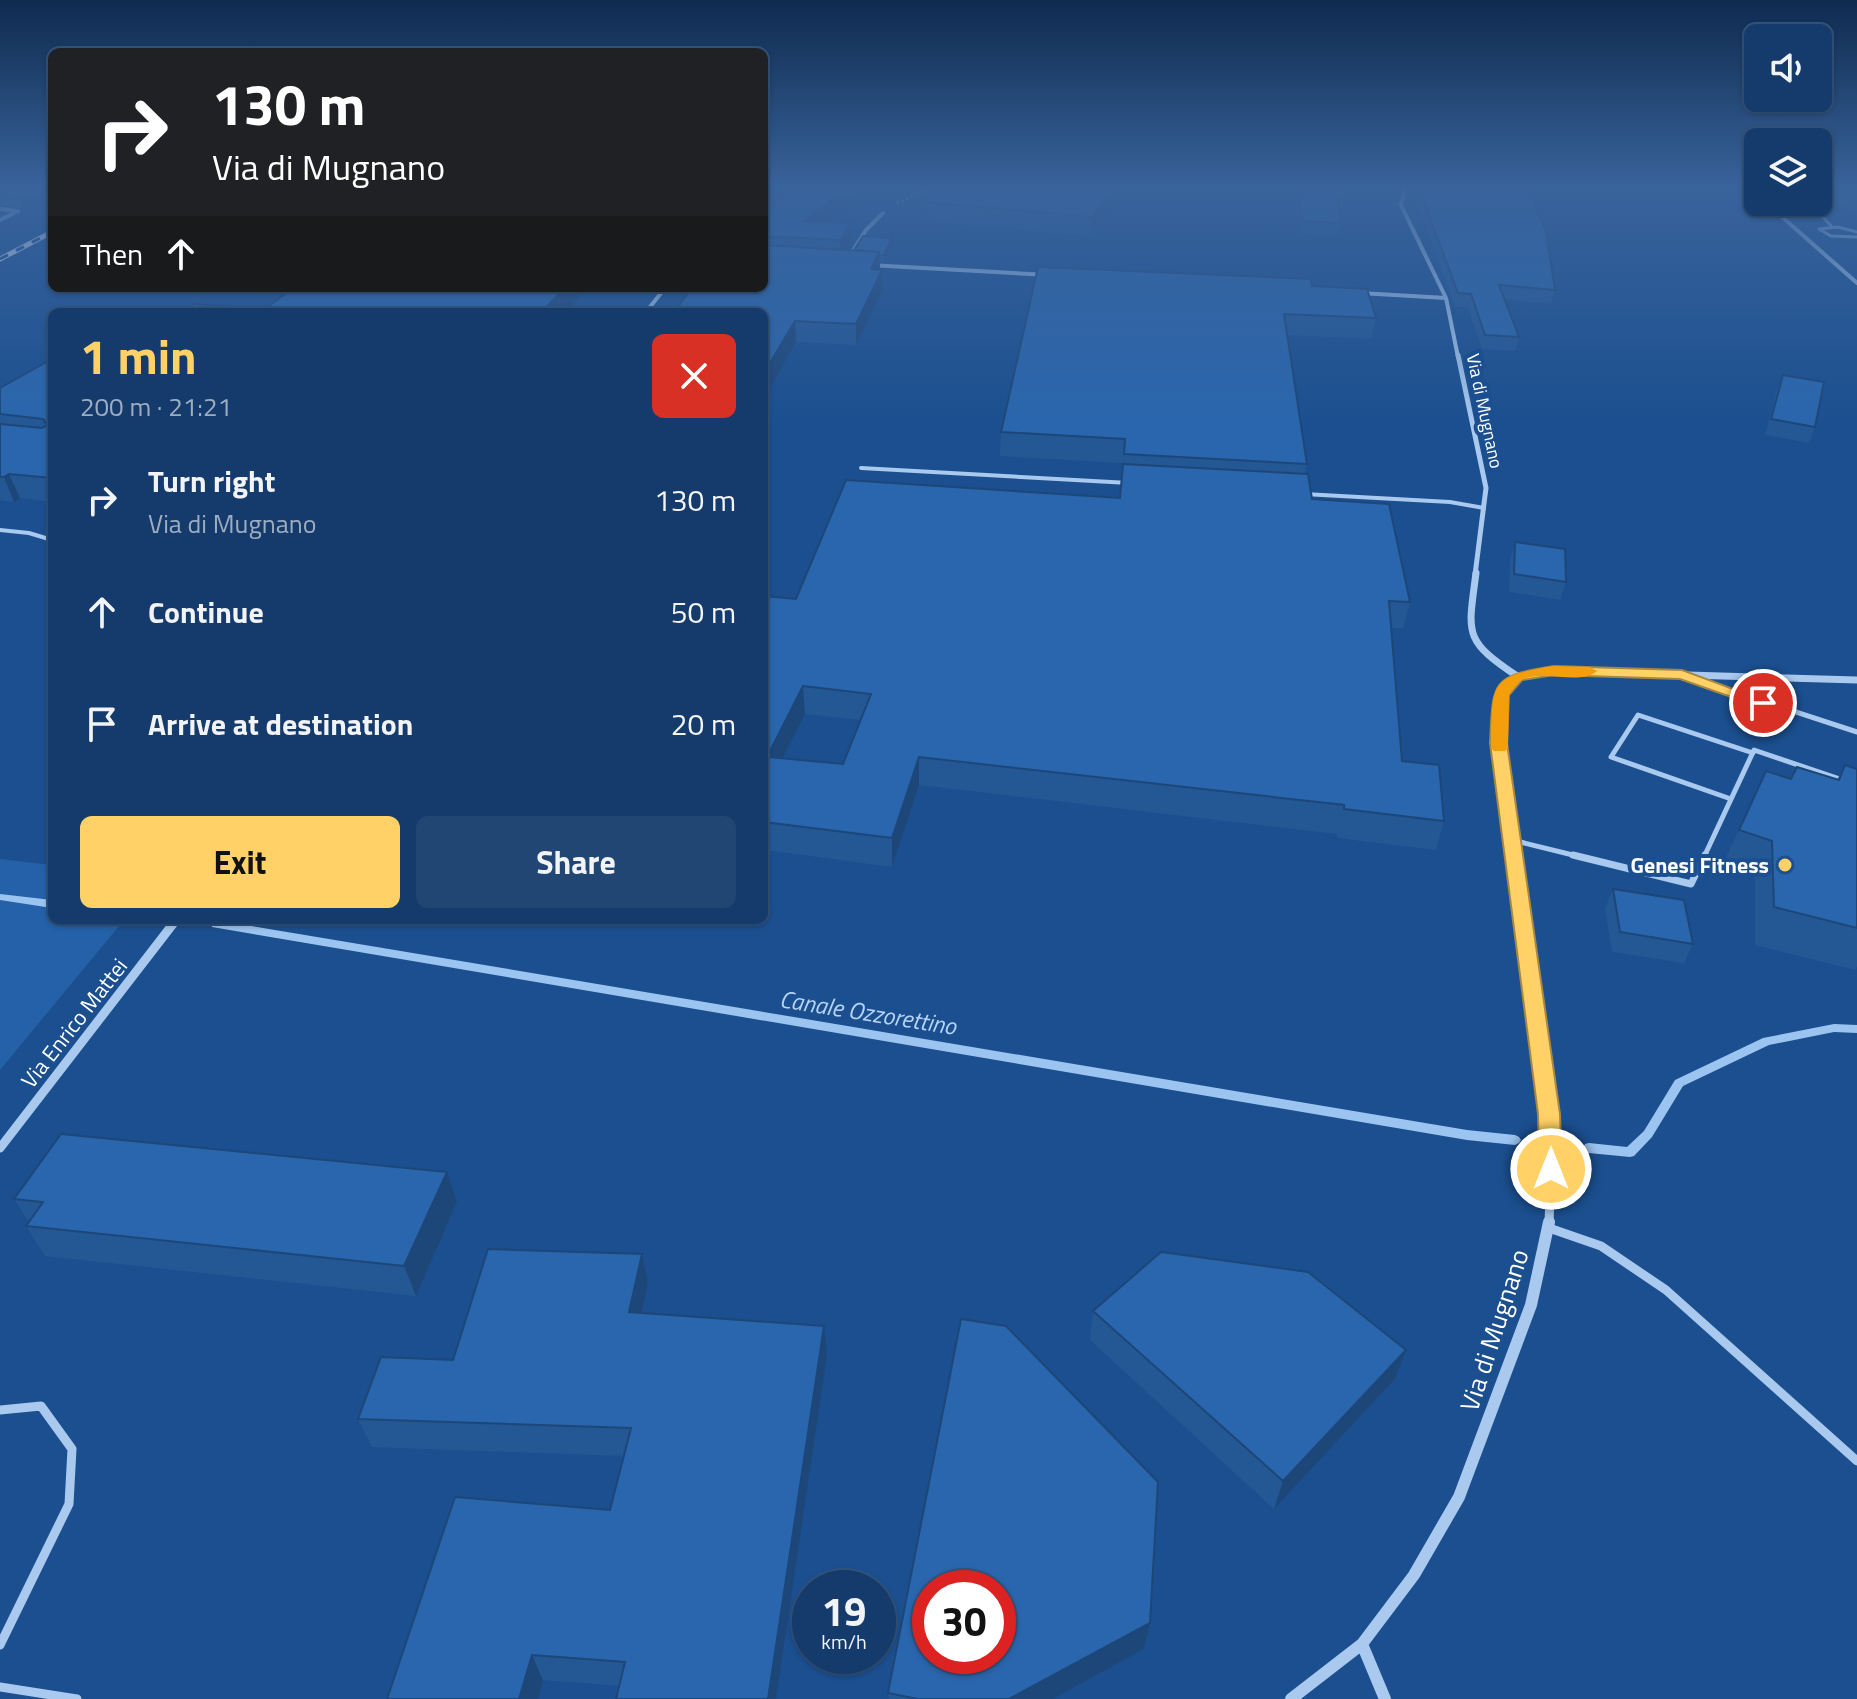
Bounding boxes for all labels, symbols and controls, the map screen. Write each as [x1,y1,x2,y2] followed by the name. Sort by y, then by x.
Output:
[1744,24,1832,216] map controls
[1744,24,1832,112] button: sound
[212,62,365,147] text: 130 m
[80,80,184,184] icon: right
[1744,128,1832,216] button: layers
[212,139,445,194] text: Via di Mugnano
[80,231,143,277] text: Then
[159,232,203,276] icon: ahead
[80,320,197,393] text: 1 min
[652,334,736,418] button: close
[1460,351,1510,471] street label: Via di Mugnano
[80,387,232,426] text: 200 m · 21:21
[148,458,276,504] text: Turn right
[654,477,736,523] text: 130 m
[80,478,124,522] icon: right
[148,504,316,543] text: Via di Mugnano
[148,589,264,635] text: Continue
[671,589,736,635] text: 50 m
[80,590,124,634] icon: ahead
[1729,669,1797,737] pin
[1741,681,1785,725] icon: arrive
[148,701,413,747] text: Arrive at destination
[671,701,736,747] text: 20 m
[80,702,124,746] icon: arrive
[80,816,400,908] button: Exit
[416,816,736,908] button: Share
[1631,848,1769,882] place label: Genesi Fitness
[1776,856,1794,874] marker: Genesi Fitness
[12,951,136,1095] street label: Via Enrico Mattei
[777,980,960,1044] water label: Canale Ozzorettino
[1509,1127,1593,1211] position arrow
[1449,1244,1539,1416] street label: Via di Mugnano
[912,1570,1016,1674] speed limit sign: 30
[822,1581,866,1642] text: 19
[821,1626,867,1657] text: km/h

